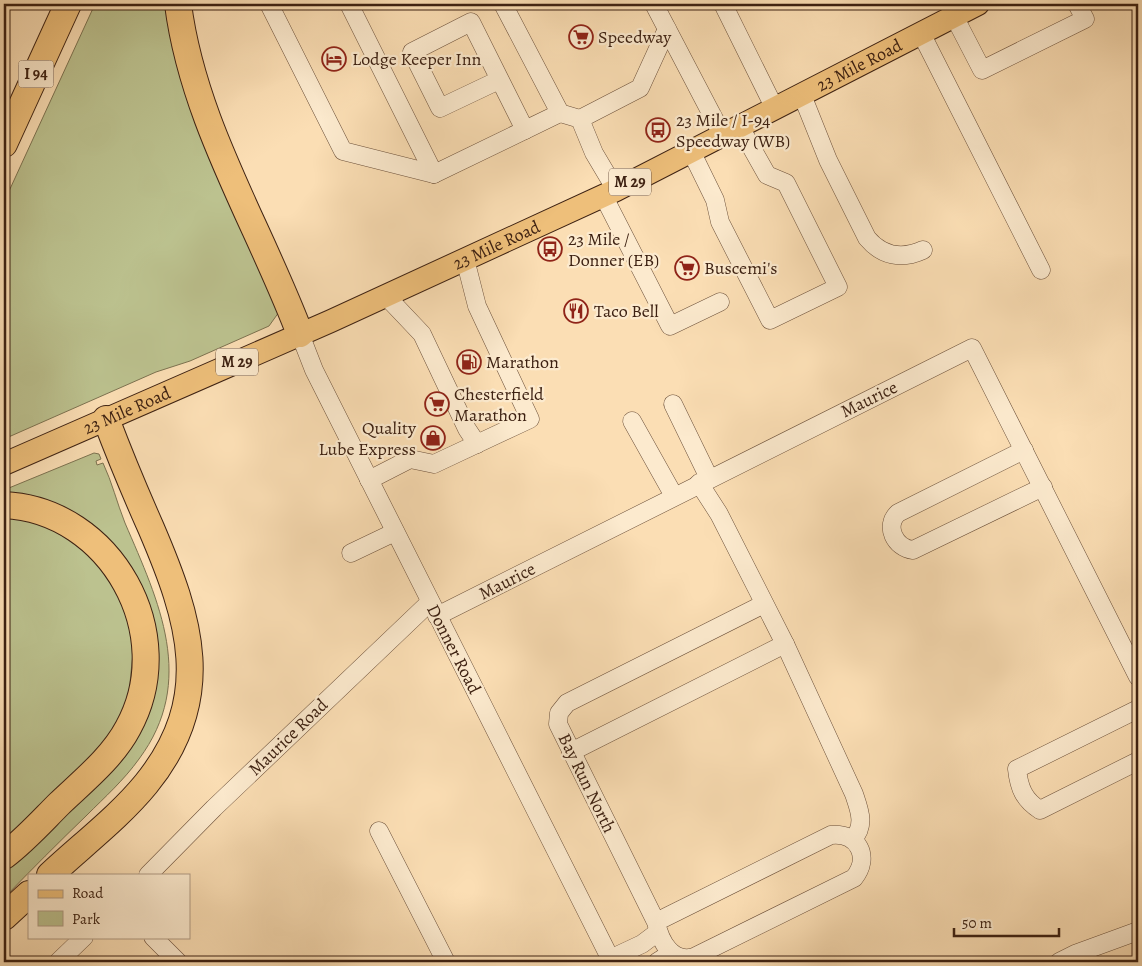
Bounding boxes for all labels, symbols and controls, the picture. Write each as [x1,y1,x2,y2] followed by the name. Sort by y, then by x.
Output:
[568,24,594,50] supermarket icon: Speedway
[598,25,672,49] place label: Speedway
[812,33,907,97] street label: 23 Mile Road
[321,46,347,72] hotel icon: Lodge Keeper Inn
[352,47,482,71] place label: Lodge Keeper Inn
[18,61,54,88] road number: I 94
[676,108,790,153] place label: 23 Mile / I-94 Speedway (WB)
[645,117,671,143] bus stop icon: 23 Mile / I-94 Speedway (WB)
[609,168,651,196] road number: M 29
[449,214,544,275] street label: 23 Mile Road
[568,227,659,272] place label: 23 Mile / Donner (EB)
[537,236,563,262] bus stop icon: 23 Mile / Donner (EB)
[674,255,700,281] supermarket icon: Buscemi's
[704,256,778,280] place label: Buscemi's
[563,298,589,324] restaurant icon: Taco Bell
[594,299,659,323] place label: Taco Bell
[216,348,258,376] road number: M 29
[456,349,482,375] fuel station icon: Marathon
[486,350,559,374] place label: Marathon
[837,375,901,423] street label: Maurice
[79,380,175,440] street label: 23 Mile Road
[454,382,544,427] place label: Chesterfield Marathon
[424,391,450,417] supermarket icon: Chesterfield Marathon
[318,416,417,461] place label: Quality Lube Express
[420,425,446,451] shop icon: Quality Lube Express
[475,557,539,605] street label: Maurice
[421,600,487,698] street label: Donner Road
[243,693,333,781] street label: Maurice Road
[553,729,622,837] street label: Bay Run North
[28,874,190,938] legend
[72,883,104,903] text: Road
[954,906,1060,938] scale bar
[72,909,101,929] text: Park
[962,913,992,933] text: 50 m

